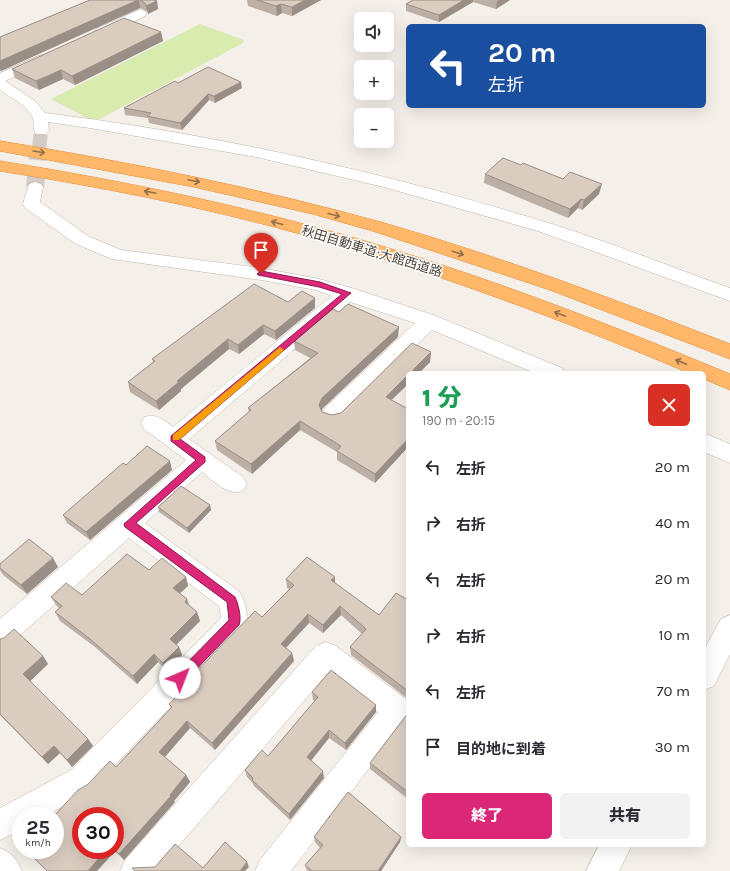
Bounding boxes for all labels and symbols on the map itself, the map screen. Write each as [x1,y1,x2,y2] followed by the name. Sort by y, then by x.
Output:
[32,148,45,156] one-way arrow
[187,178,200,186] one-way arrow
[144,188,157,196] one-way arrow
[327,212,340,219] one-way arrow
[270,218,283,226] one-way arrow
[300,222,444,280] street label: 秋田自動車道;大館西道路
[244,233,278,274] pin
[452,250,465,257] one-way arrow
[555,309,567,317] one-way arrow
[676,357,688,365] one-way arrow
[159,657,201,699] position arrow
[72,807,124,859] speed limit sign: 30

